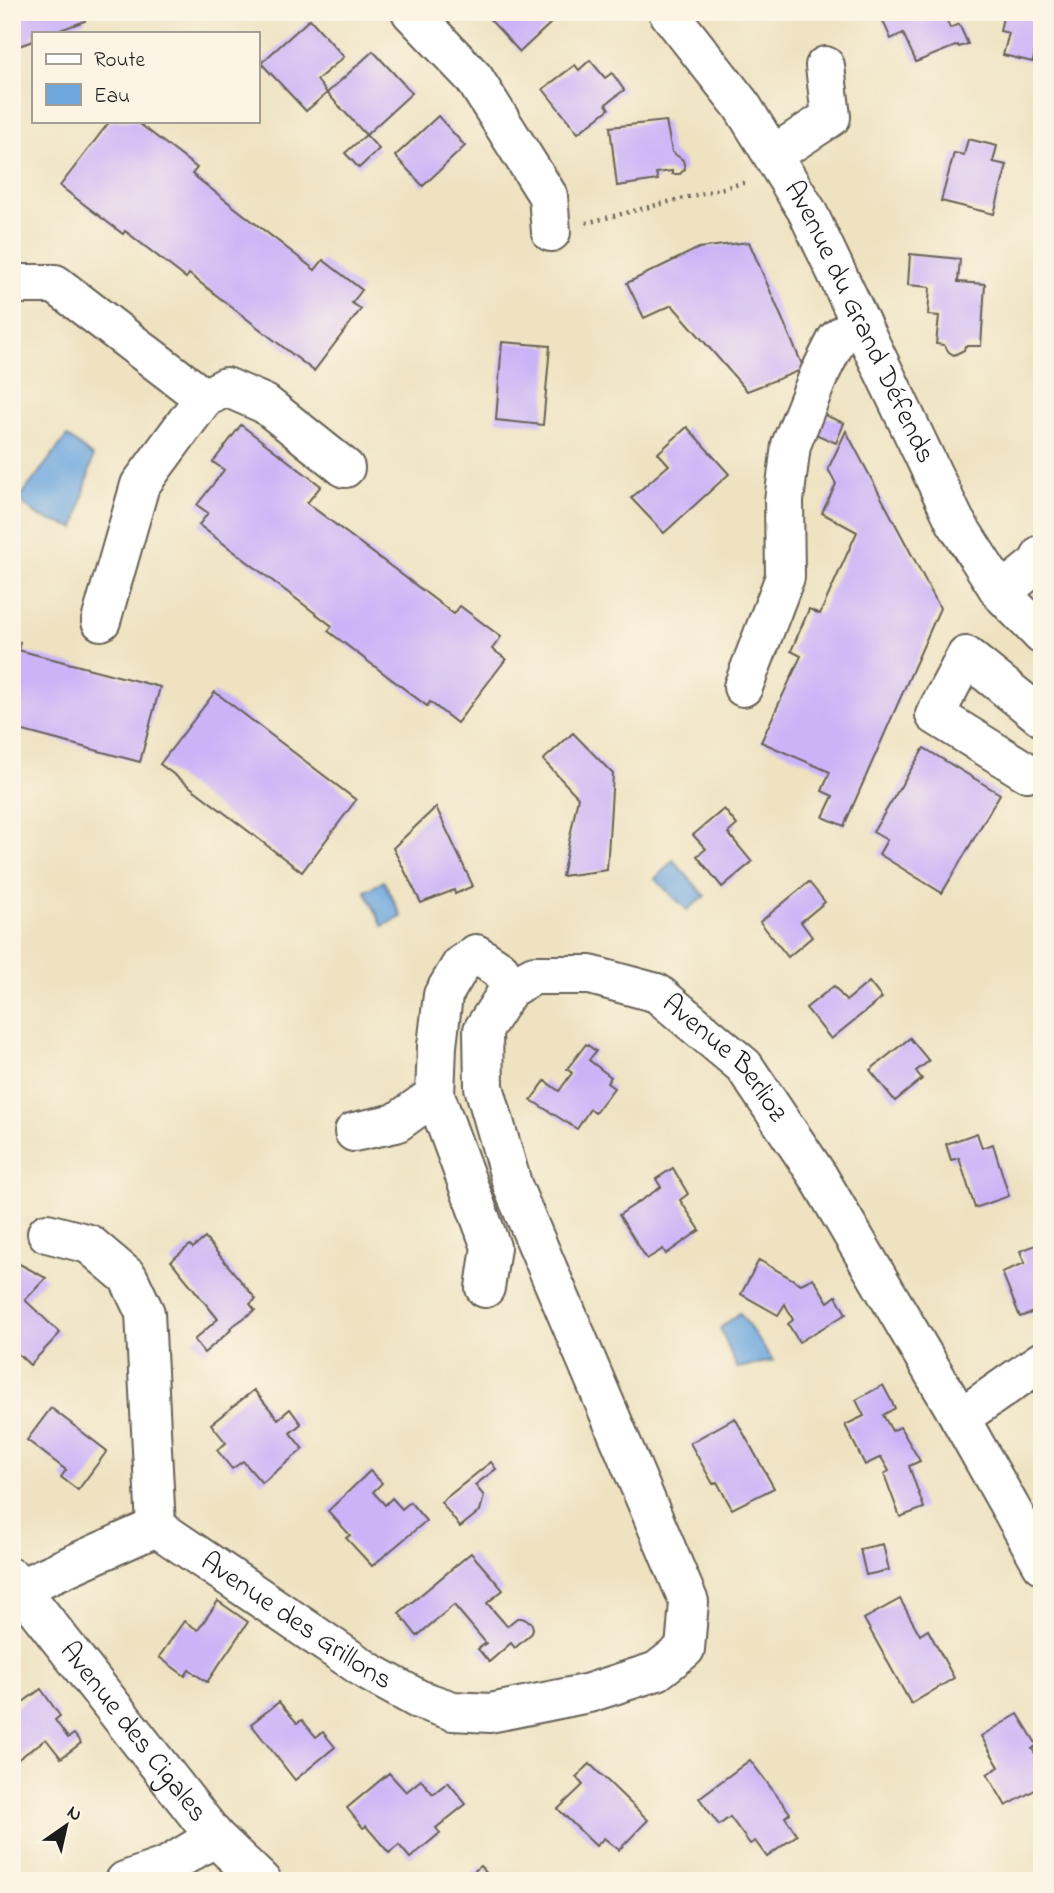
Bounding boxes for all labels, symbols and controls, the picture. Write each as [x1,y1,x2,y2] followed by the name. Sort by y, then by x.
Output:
[32,32,259,122] legend
[94,46,146,76] text: Route
[94,82,130,112] text: Eau
[773,173,945,471] street label: Avenue du Grand Défends
[652,984,797,1131] street label: Avenue Berlioz
[192,1542,399,1701] street label: Avenue des Grillons
[49,1633,217,1831] street label: Avenue des Cigales
[32,1792,102,1862] north arrow
[61,1799,87,1829] text: N

